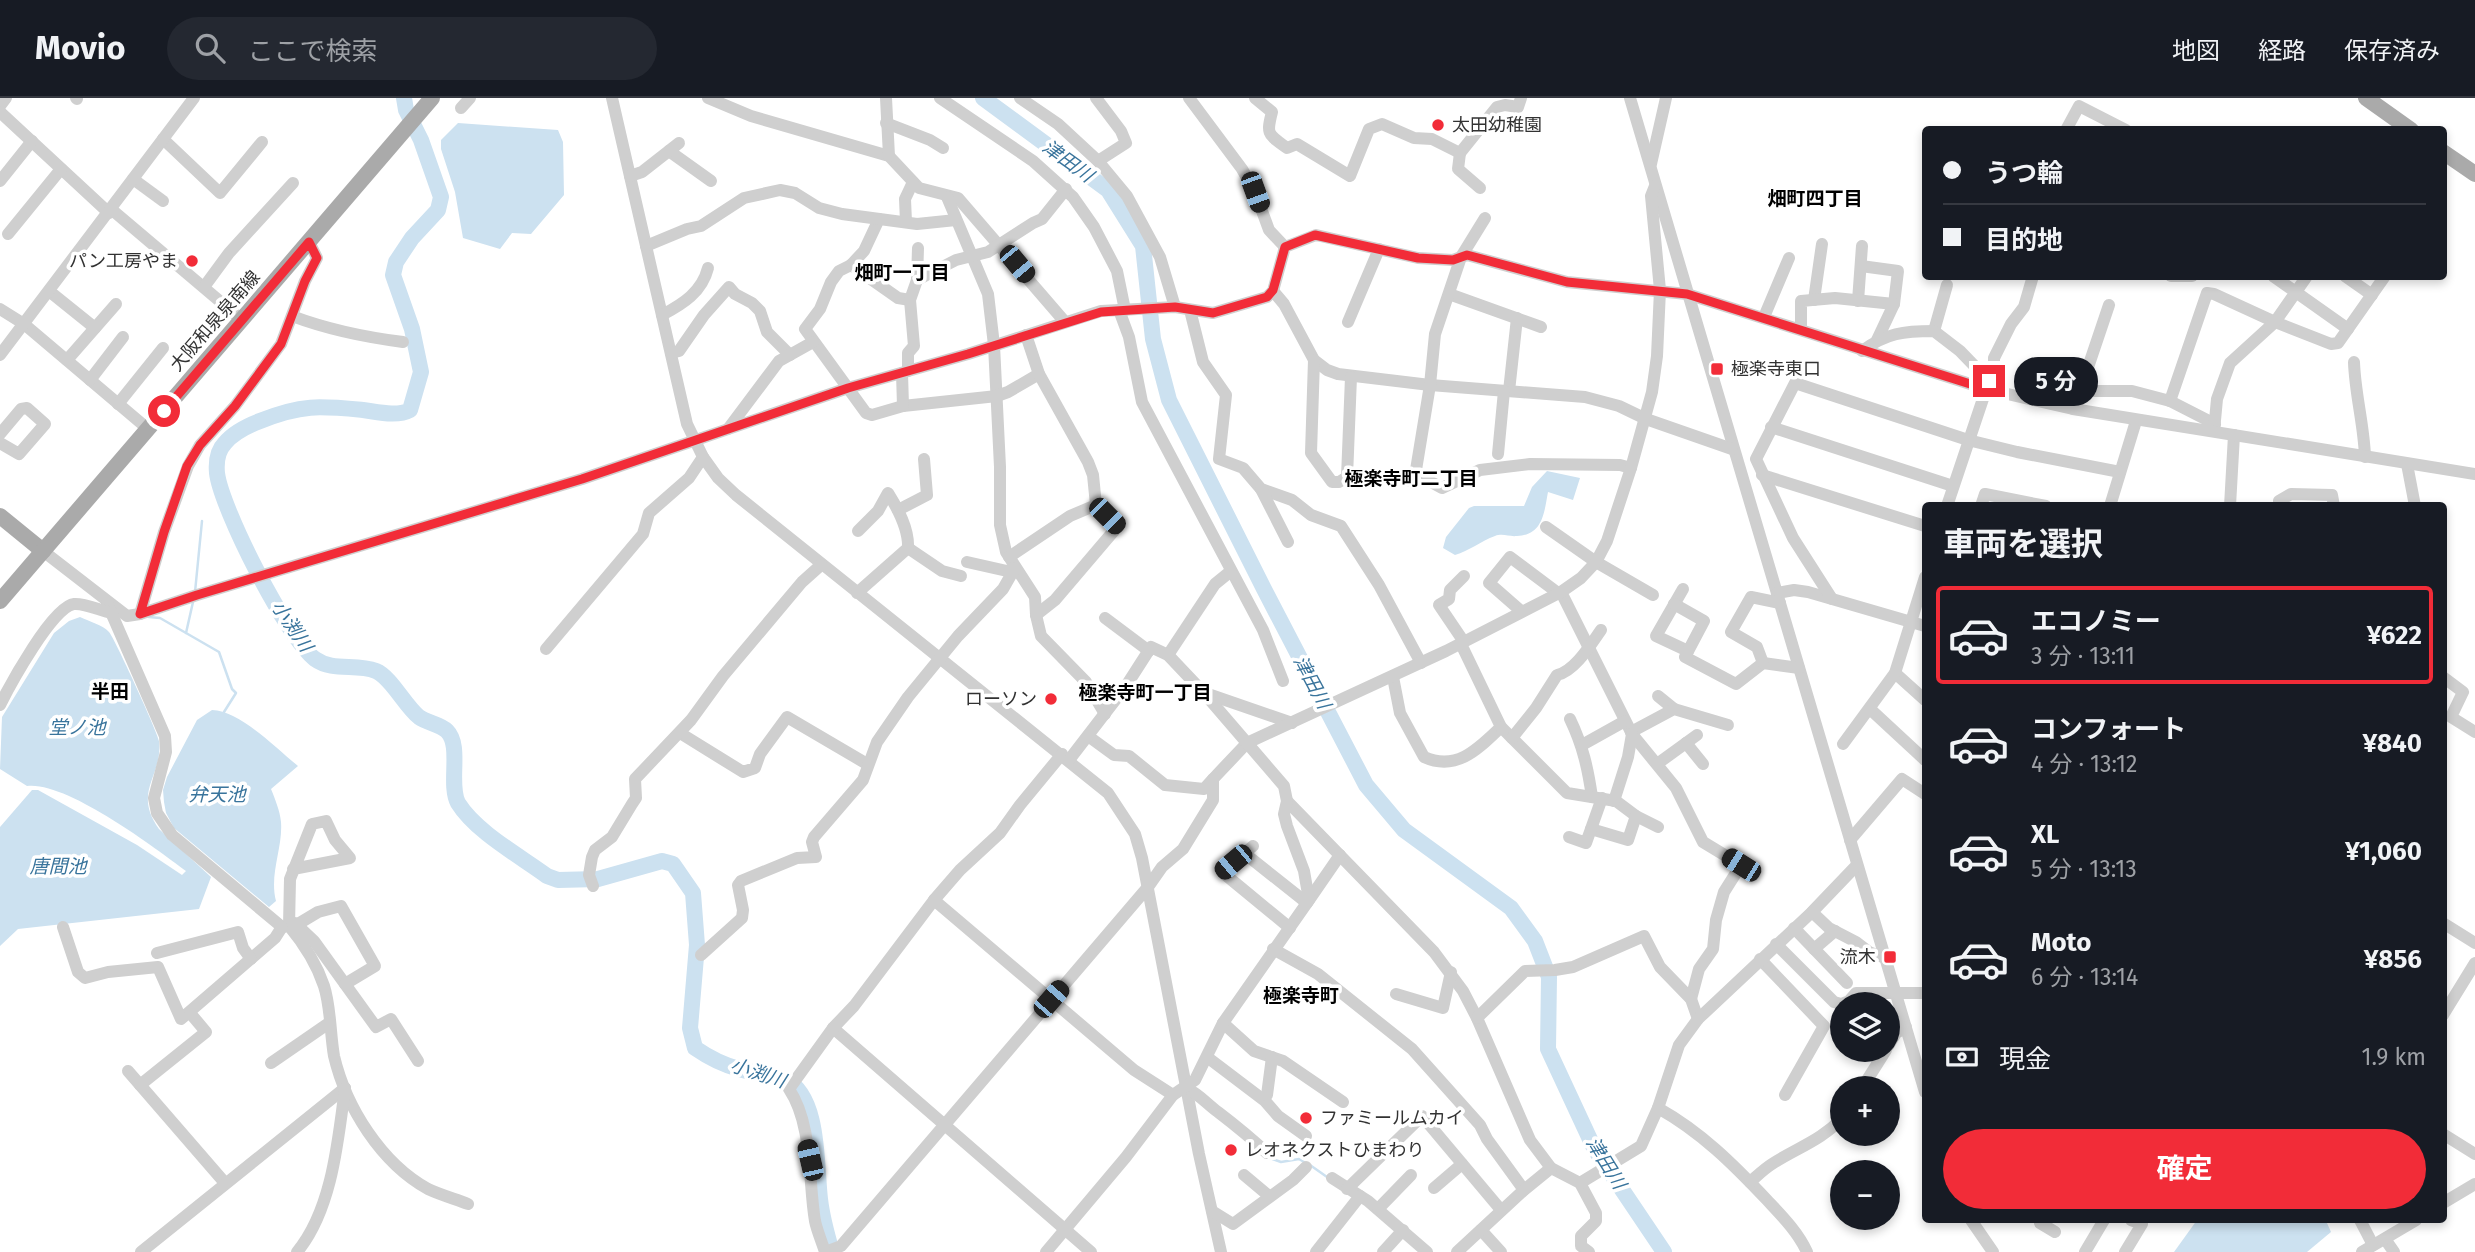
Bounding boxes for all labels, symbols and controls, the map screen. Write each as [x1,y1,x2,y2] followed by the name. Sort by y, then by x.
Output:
[167,17,657,80] search box
[35,28,125,68] text: Movio
[191,29,229,67] icon: search
[247,36,377,67] text: ここで検索
[2172,37,2220,65] text: 地図
[2258,37,2306,65] text: 経路
[2344,37,2440,65] text: 保存済み
[1452,114,1542,136] place label: 太田幼稚園
[1430,117,1446,133] marker: 太田幼稚園
[1038,135,1099,188] water label: 津田川
[1985,158,2063,189] text: うつ輪
[1238,169,1273,215] car
[1767,187,1863,210] district label: 畑町四丁目
[1985,225,2063,256] text: 目的地
[996,241,1039,287] car
[69,250,178,272] place label: パン工房やま
[184,253,200,269] marker: パン工房やま
[854,261,950,284] district label: 畑町一丁目
[165,266,265,376] street label: 大阪和泉泉南線
[2014,356,2098,406] callout: 5 分
[1731,358,1821,380] place label: 極楽寺東口
[1709,361,1725,377] marker: 極楽寺東口
[1973,365,2005,397] route end
[2036,367,2076,395] text: 5 分
[148,395,180,427] route start
[1344,467,1478,490] district label: 極楽寺町二丁目
[1085,494,1130,538] car
[1943,525,2103,563] text: 車両を選択
[267,596,319,658] water label: 小渕川
[1947,604,2010,667] icon: car
[2031,606,2161,637] text: エコノミー
[2367,620,2422,651] text: ¥622
[2031,642,2135,670] text: 3 分 · 13:11
[1288,651,1336,714] water label: 津田川
[91,680,129,703] district label: 半田
[1078,681,1212,704] district label: 極楽寺町一丁目
[965,688,1037,710] place label: ローソン
[1043,691,1059,707] marker: ローソン
[1947,712,2010,775] icon: car
[2031,714,2186,745] text: コンフォート
[48,716,107,739] water label: 堂ノ池
[2362,728,2422,759] text: ¥840
[2031,750,2137,778] text: 4 分 · 13:12
[188,783,247,806] water label: 弁天池
[2031,819,2059,850] text: XL
[1947,820,2010,883] icon: car
[2345,836,2422,867] text: ¥1,060
[1211,840,1256,884] car
[1718,845,1765,885] car
[29,855,88,878] water label: 唐間池
[2031,855,2137,883] text: 5 分 · 13:13
[2031,927,2091,958] text: Moto
[1947,928,2010,991] icon: car
[2364,944,2422,975] text: ¥856
[1840,946,1876,968] place label: 流木
[1882,949,1898,965] marker: 流木
[2031,963,2138,991] text: 6 分 · 13:14
[1030,976,1073,1022] car
[1263,984,1339,1007] district label: 極楽寺町
[1830,992,1900,1230] map controls
[1830,992,1900,1062] button: layers
[1943,1038,1981,1076] icon: cash
[2361,1043,2426,1071] text: 1.9 km
[1999,1044,2051,1075] text: 現金
[727,1053,791,1093] water label: 小渕川
[1830,1076,1900,1146] button: +
[1320,1107,1464,1129] place label: ファミールムカイ
[1298,1110,1314,1126] marker: ファミールムカイ
[1943,1129,2426,1209] button: 確定
[1581,1133,1632,1195] water label: 津田川
[796,1137,825,1183] car
[1245,1139,1424,1161] place label: レオネクストひまわり
[1223,1142,1239,1158] marker: レオネクストひまわり
[1830,1160,1900,1230] button: −

